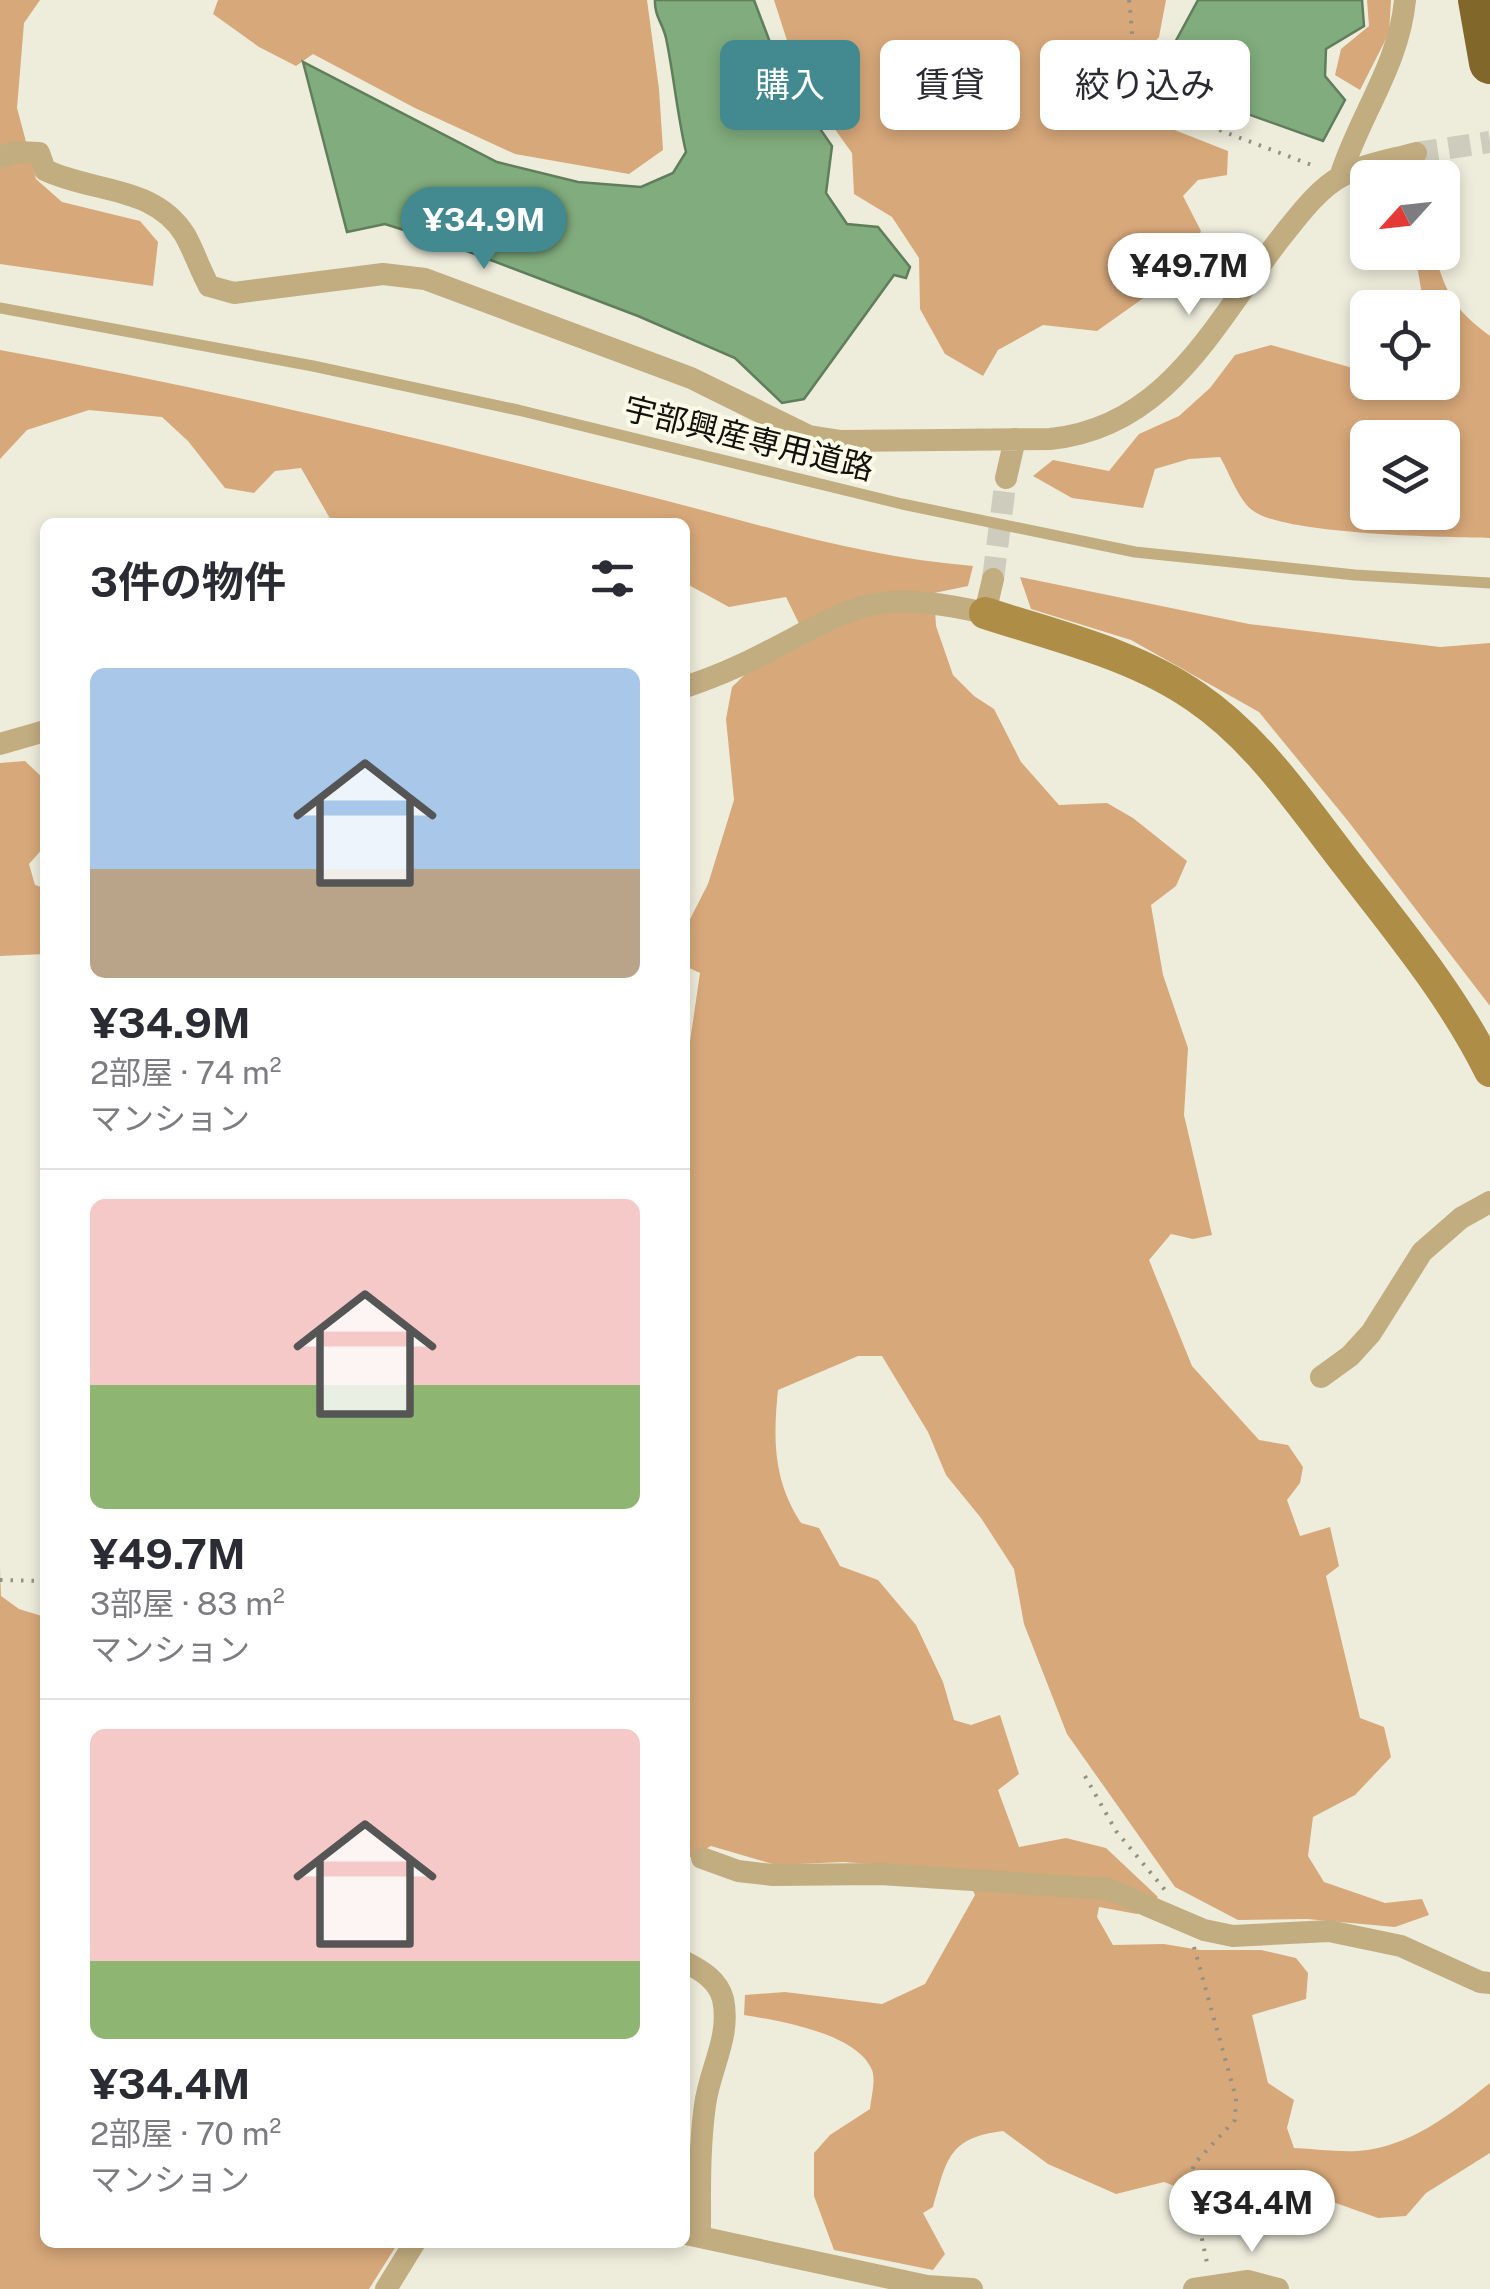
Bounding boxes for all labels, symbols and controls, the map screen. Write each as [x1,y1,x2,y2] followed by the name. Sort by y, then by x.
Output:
[720,40,860,130] chip: 購入
[880,40,1020,130] chip: 賃貸
[1040,40,1250,130] chip: 絞り込み
[1350,160,1460,270] north arrow
[1350,160,1460,530] map controls
[403,187,565,272] pin: ¥34.9M
[423,201,545,238] text: ¥34.9M
[1108,233,1270,318] pin: ¥49.7M
[1130,247,1248,284] text: ¥49.7M
[1350,290,1460,400] button: locate
[620,389,878,487] street label: 宇部興産専用道路
[1350,420,1460,530] button: layers
[585,551,640,606] icon: filters
[90,557,286,606] text: 3件の物件
[275,733,455,913] icon: home
[90,998,251,1047] text: ¥34.9M
[90,1054,281,1091] text: 2部屋 · 74 m²
[90,1100,250,1137] text: マンション
[275,1264,455,1444] icon: home
[90,1529,246,1578] text: ¥49.7M
[90,1585,285,1622] text: 3部屋 · 83 m²
[90,1631,250,1668] text: マンション
[275,1794,455,1974] icon: home
[90,2059,250,2108] text: ¥34.4M
[90,2115,281,2152] text: 2部屋 · 70 m²
[90,2161,250,2198] text: マンション
[1171,2170,1333,2255] pin: ¥34.4M
[1191,2184,1313,2221] text: ¥34.4M

